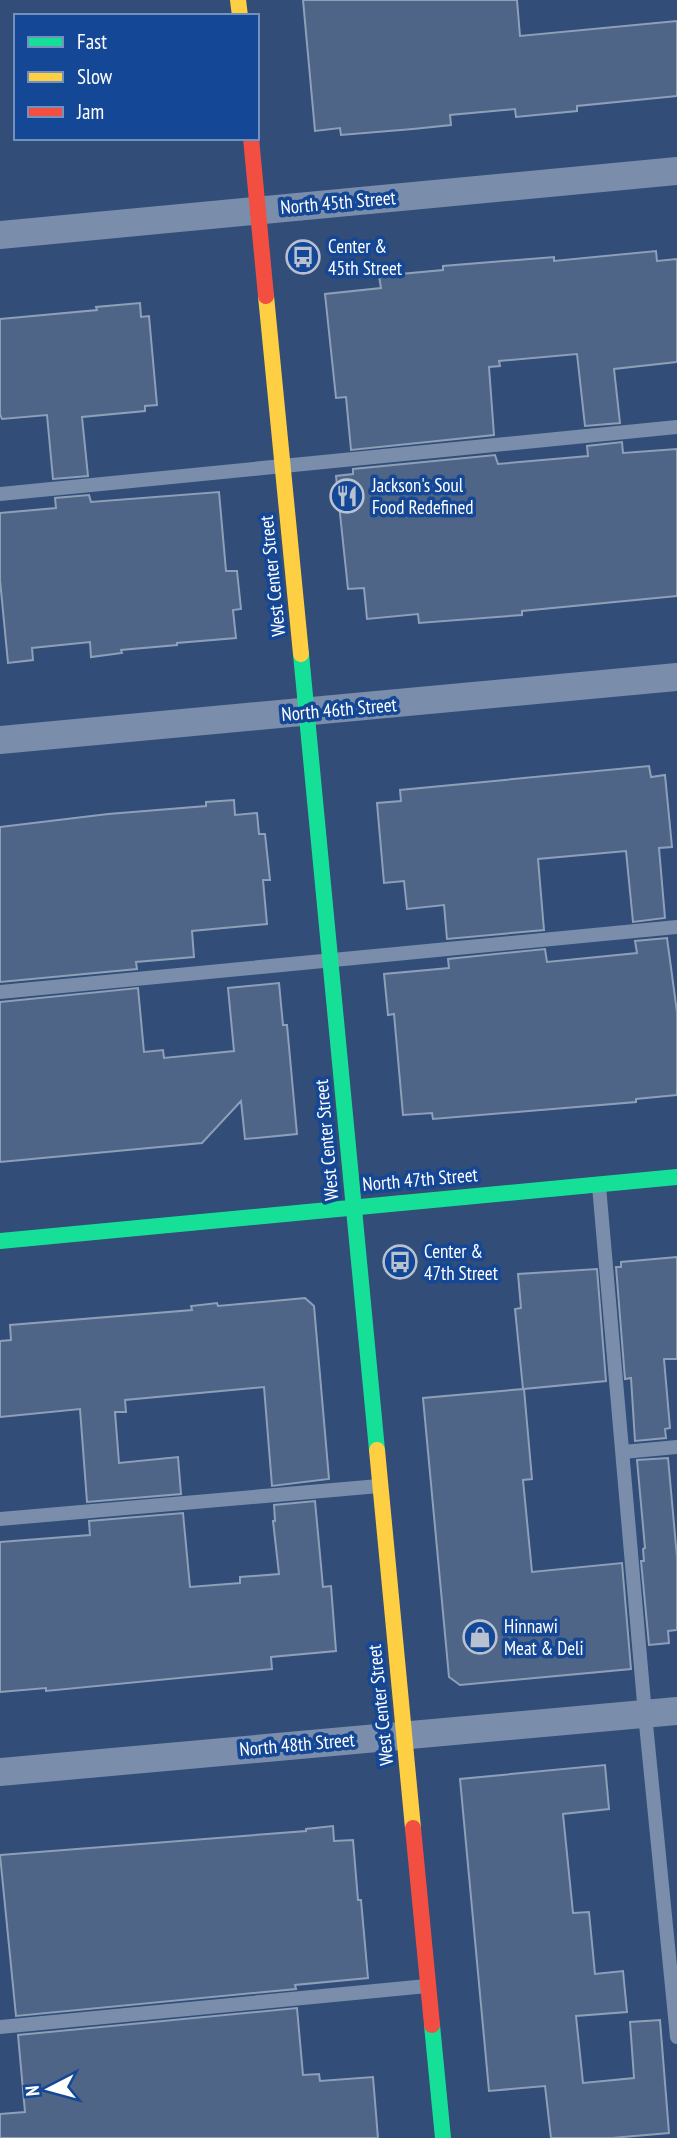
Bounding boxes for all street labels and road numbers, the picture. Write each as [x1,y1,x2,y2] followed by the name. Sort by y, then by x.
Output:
[279,185,397,219] street label: North 45th Street
[254,514,290,638] street label: West Center Street
[280,692,398,726] street label: North 46th Street
[309,1078,343,1202] street label: West Center Street
[361,1162,479,1196] street label: North 47th Street
[362,1643,398,1767] street label: West Center Street
[238,1727,356,1761] street label: North 48th Street

